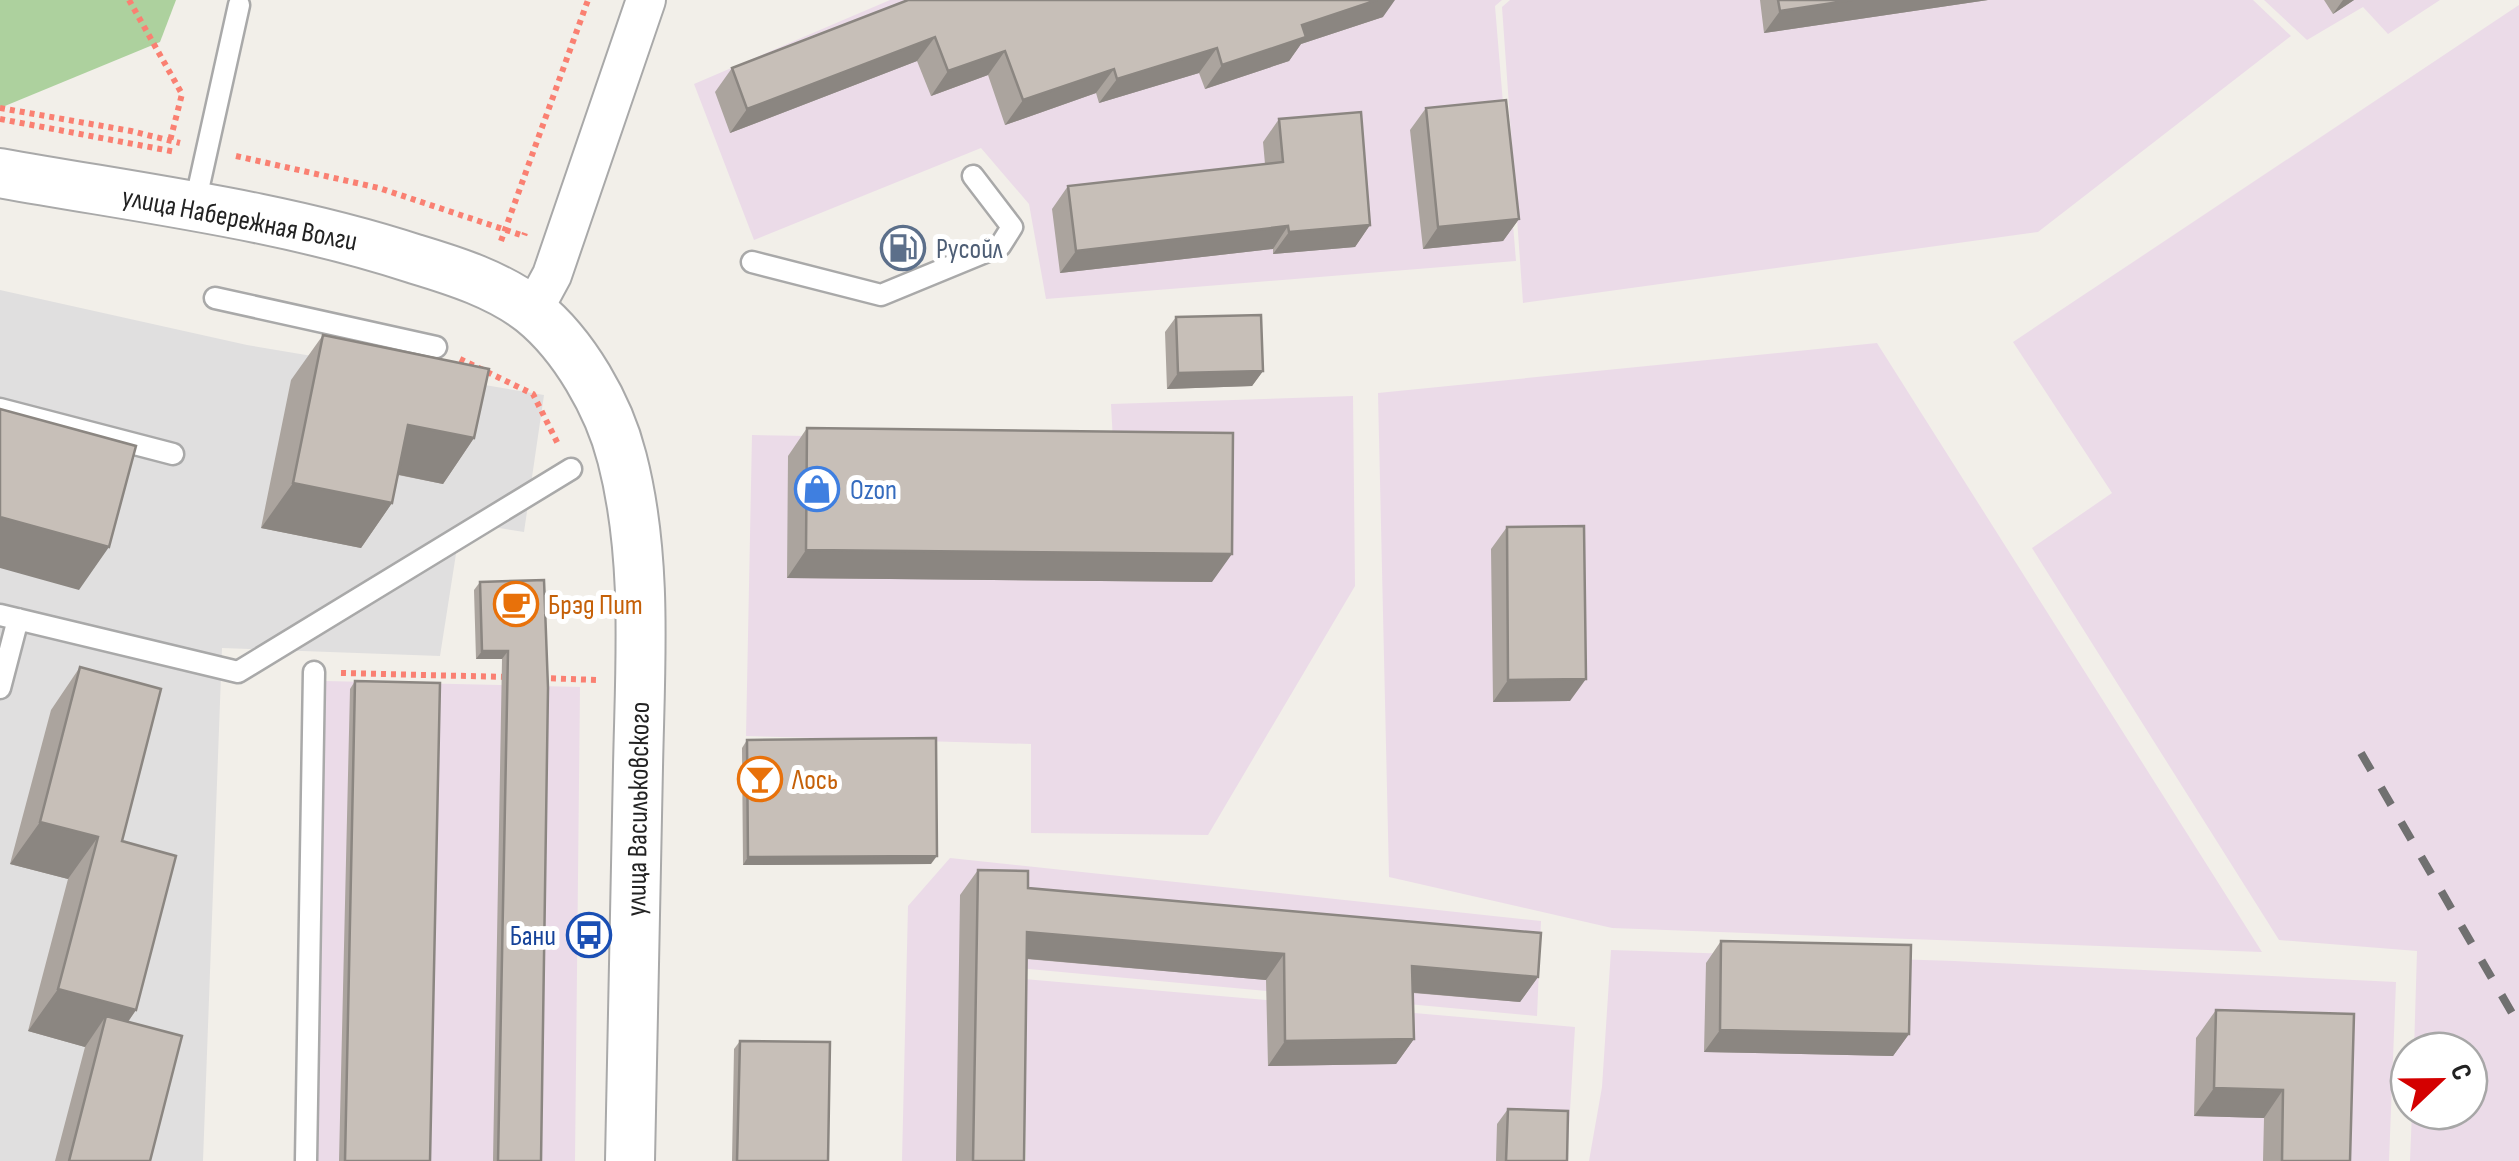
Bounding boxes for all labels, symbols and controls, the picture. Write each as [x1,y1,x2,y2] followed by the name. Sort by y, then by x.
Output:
[119,180,360,258] street label: улица Набережная Волги
[880,225,926,271] fuel station icon: Русойл
[936,233,1003,266] place label: Русойл
[794,466,840,512] shop icon: Ozon
[850,474,897,507] place label: Ozon
[493,581,539,627] cafe icon: Брэд Пит
[548,589,643,622] place label: Брэд Пит
[620,701,657,917] street label: улица Васильковского
[737,756,783,802] bar icon: Лось
[791,764,838,797] place label: Лось
[566,912,612,958] bus stop icon: Бани
[510,920,556,953] place label: Бани
[2389,1031,2489,1131] north arrow
[2443,1059,2479,1085] text: С

